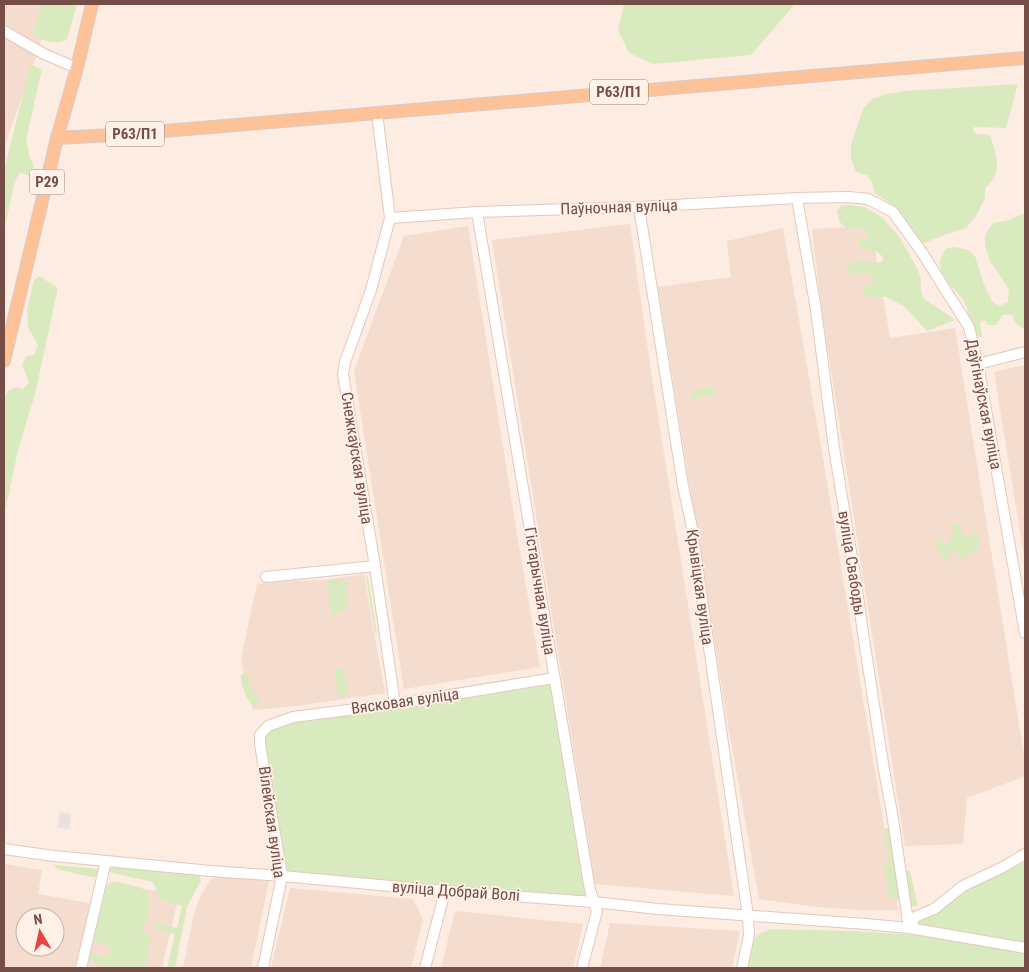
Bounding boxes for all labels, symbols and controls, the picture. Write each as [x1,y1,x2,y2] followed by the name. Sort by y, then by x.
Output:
[590,80,648,104] road number: Р63/П1
[106,122,164,146] road number: Р63/П1
[30,170,64,194] road number: Р29
[560,195,678,219] street label: Паўночная вуліца
[962,337,1006,471] street label: Даўгінаўская вуліца
[337,391,377,525] street label: Снежкаўская вуліца
[834,509,870,617] street label: вуліца Свабоды
[521,526,559,656] street label: Гістарычная вуліца
[682,528,718,646] street label: Крывіцкая вуліца
[350,684,460,718] street label: Вясковая вуліца
[255,765,289,879] street label: Вілейская вуліца
[392,877,520,905] street label: вуліца Добрай Волі
[15,907,65,957] north arrow
[32,911,43,928] text: N

